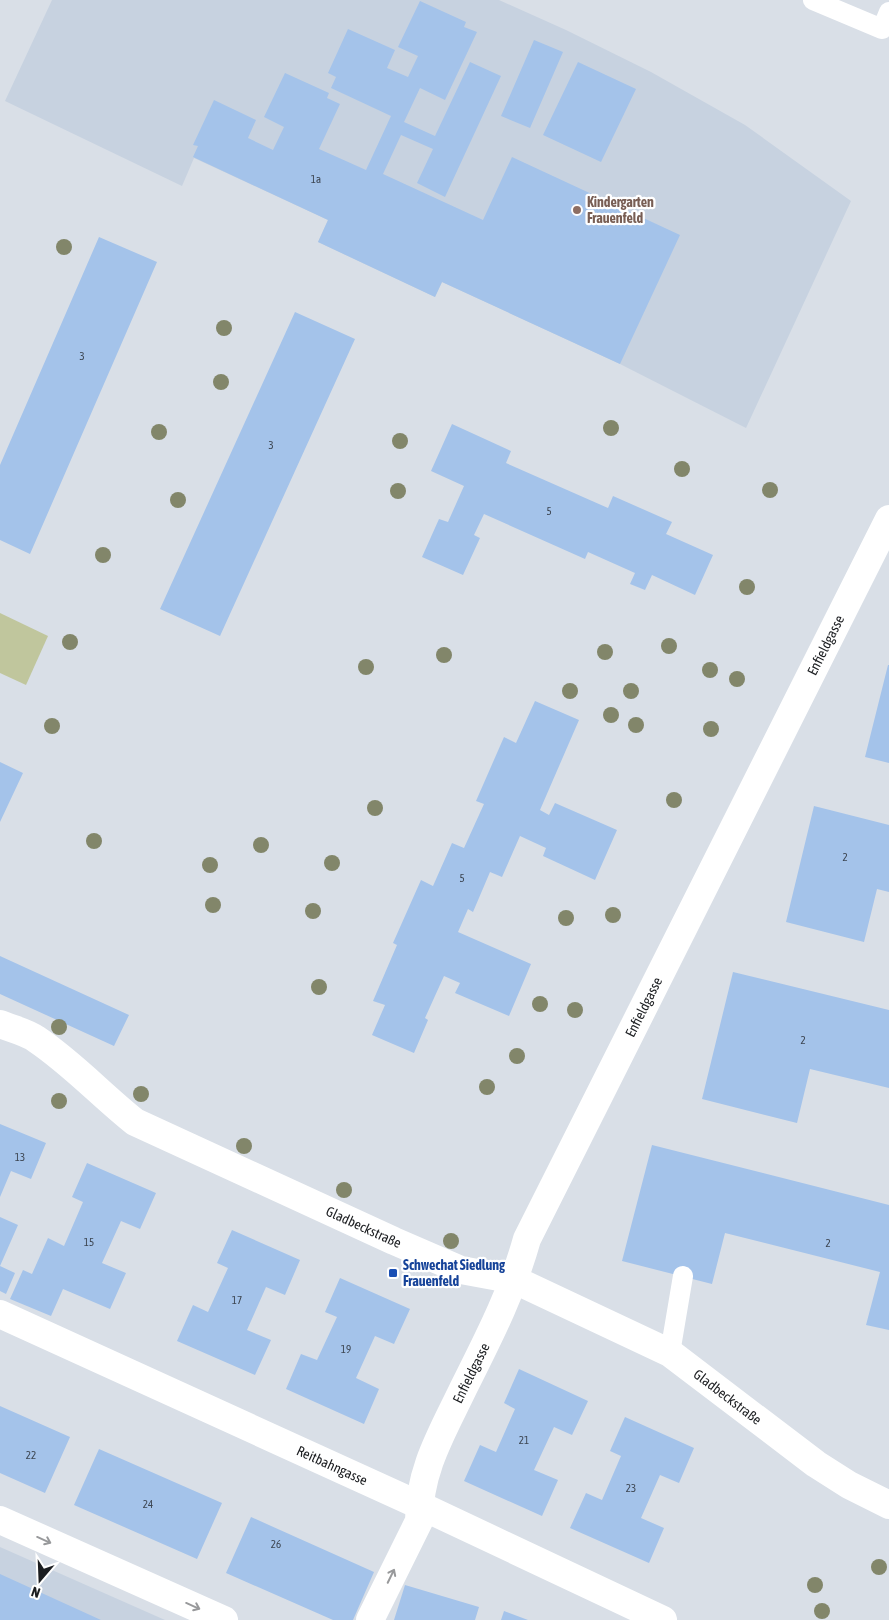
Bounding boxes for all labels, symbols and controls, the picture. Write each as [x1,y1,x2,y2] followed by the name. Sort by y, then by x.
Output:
[311,173,321,185] house number: 1a
[587,194,654,226] place label: Kindergarten Frauenfeld
[571,204,583,216] marker: Kindergarten Frauenfeld
[79,350,85,362] house number: 3
[268,439,274,451] house number: 3
[546,505,552,517] house number: 5
[804,613,847,678] street label: Enfieldgasse
[842,851,848,863] house number: 2
[459,872,465,884] house number: 5
[622,974,665,1040] street label: Enfieldgasse
[800,1034,806,1046] house number: 2
[15,1151,25,1163] house number: 13
[324,1203,404,1251] street label: Gladbeckstraße
[84,1236,94,1248] house number: 15
[825,1237,831,1249] house number: 2
[403,1257,506,1289] place label: Schwechat Siedlung Frauenfeld
[387,1267,399,1279] marker: Schwechat Siedlung Frauenfeld
[232,1294,242,1306] house number: 17
[449,1340,493,1406] street label: Enfieldgasse
[341,1343,351,1355] house number: 19
[691,1366,765,1428] street label: Gladbeckstraße
[519,1434,529,1446] house number: 21
[294,1442,370,1488] street label: Reitbahngasse
[26,1449,36,1461] house number: 22
[626,1482,636,1494] house number: 23
[143,1498,153,1510] house number: 24
[36,1535,51,1545] one-way arrow
[271,1538,281,1550] house number: 26
[15,1555,65,1605] north arrow
[387,1569,397,1584] one-way arrow
[29,1583,42,1601] text: N
[185,1602,200,1612] one-way arrow

